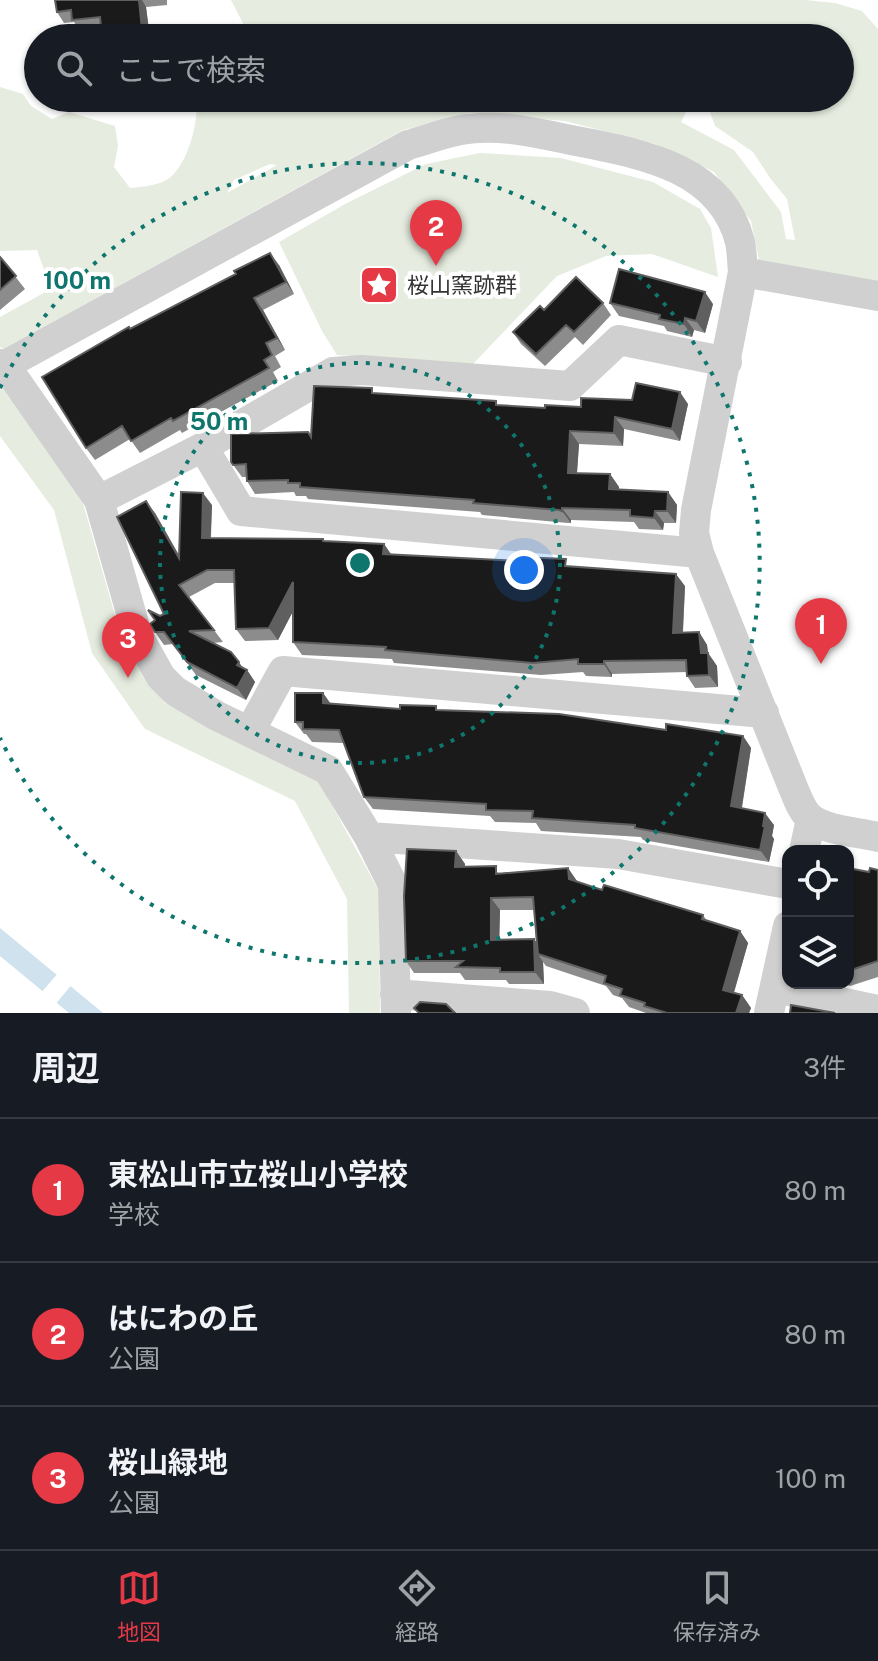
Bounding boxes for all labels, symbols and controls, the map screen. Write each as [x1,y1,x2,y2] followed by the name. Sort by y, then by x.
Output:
[24,24,854,112] search box
[52,46,96,90] icon: search
[116,52,266,88] text: ここで検索
[410,200,462,266] pin: 2
[358,264,400,306] place icon: 桜山窯跡群
[43,266,111,294] text: 100 m
[407,272,517,298] place label: 桜山窯跡群
[190,407,248,435] text: 50 m
[346,549,374,577] centre of rings
[504,550,544,590] your location
[795,598,847,664] pin: 1
[102,612,154,678] pin: 3
[782,845,854,989] map controls
[782,845,854,917] button: locate
[782,917,854,989] button: layers
[32,1048,100,1088] text: 周辺
[804,1052,846,1083] text: 3件
[108,1156,408,1192] text: 東松山市立桜山小学校
[52,1175,64,1206] text: 1
[785,1175,846,1206] text: 80 m
[108,1199,160,1230] text: 学校
[108,1300,258,1336] text: はにわの丘
[50,1319,66,1350] text: 2
[785,1319,846,1350] text: 80 m
[108,1343,160,1374] text: 公園
[108,1444,228,1480] text: 桜山緑地
[49,1463,67,1494] text: 3
[775,1463,846,1494] text: 100 m
[108,1487,160,1518] text: 公園
[117,1566,161,1646] tab: 地図
[395,1566,439,1646] tab: 経路
[673,1566,761,1646] tab: 保存済み

